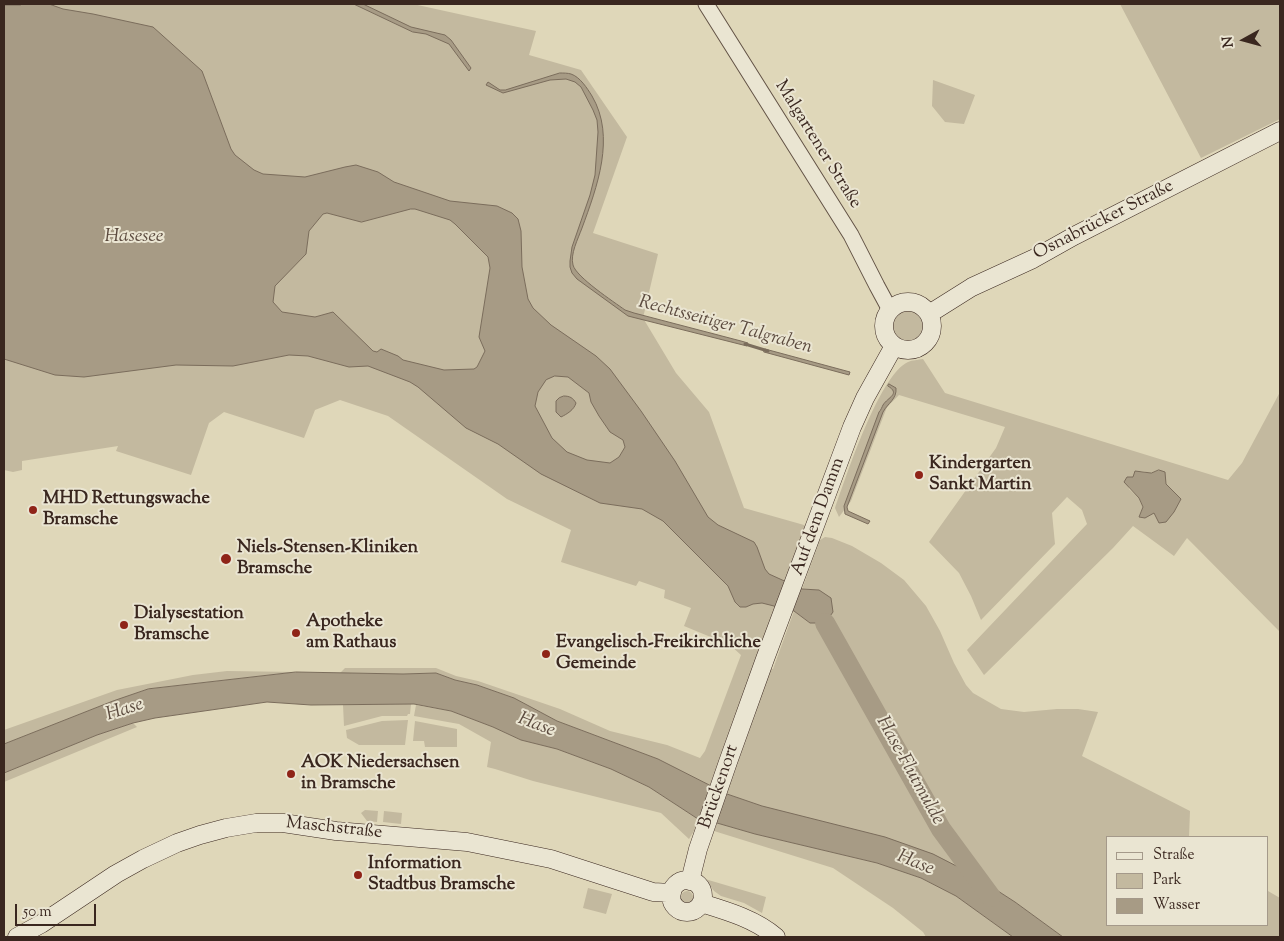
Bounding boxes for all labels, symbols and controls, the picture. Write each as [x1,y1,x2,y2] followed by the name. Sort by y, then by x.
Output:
[1219,15,1269,65] north arrow
[1219,35,1240,49] text: N
[769,77,865,213] street label: Malgartener Straße
[1030,176,1178,266] street label: Osnabrücker Straße
[105,227,163,249] water label: Hasesee
[636,292,814,360] water label: Rechtsseitiger Talgraben
[929,454,1032,496] place label: Kindergarten Sankt Martin
[788,455,850,579] street label: Auf dem Damm
[913,469,925,481] marker: Kindergarten Sankt Martin
[43,489,210,532] place label: MHD Rettungswache Bramsche
[27,504,39,516] marker: MHD Rettungswache Bramsche
[237,538,418,580] place label: Niels-Stensen-Kliniken Bramsche
[219,552,233,566] marker: Niels-Stensen-Kliniken Bramsche
[134,604,244,646] place label: Dialysestation Bramsche
[306,612,396,654] place label: Apotheke am Rathaus
[118,619,130,631] marker: Dialysestation Bramsche
[290,627,302,639] marker: Apotheke am Rathaus
[556,633,761,676] place label: Evangelisch-Freikirchliche Gemeinde
[540,648,552,660] marker: Evangelisch-Freikirchliche Gemeinde
[103,694,147,728] water label: Hase
[514,709,558,743] water label: Hase
[870,713,948,829] water label: Hase-Flutmulde
[696,742,744,832] street label: Brückenort
[301,753,460,796] place label: AOK Niedersachsen in Bramsche
[285,768,297,780] marker: AOK Niedersachsen in Bramsche
[285,813,383,845] street label: Maschstraße
[1106,836,1269,926] legend
[1153,845,1195,866] text: Straße
[893,846,937,882] water label: Hase
[368,854,515,896] place label: Information Stadtbus Bramsche
[352,869,364,881] marker: Information Stadtbus Bramsche
[1153,870,1182,891] text: Park
[18,894,99,926] scale bar
[1153,895,1200,916] text: Wasser
[23,902,52,923] text: 50 m

